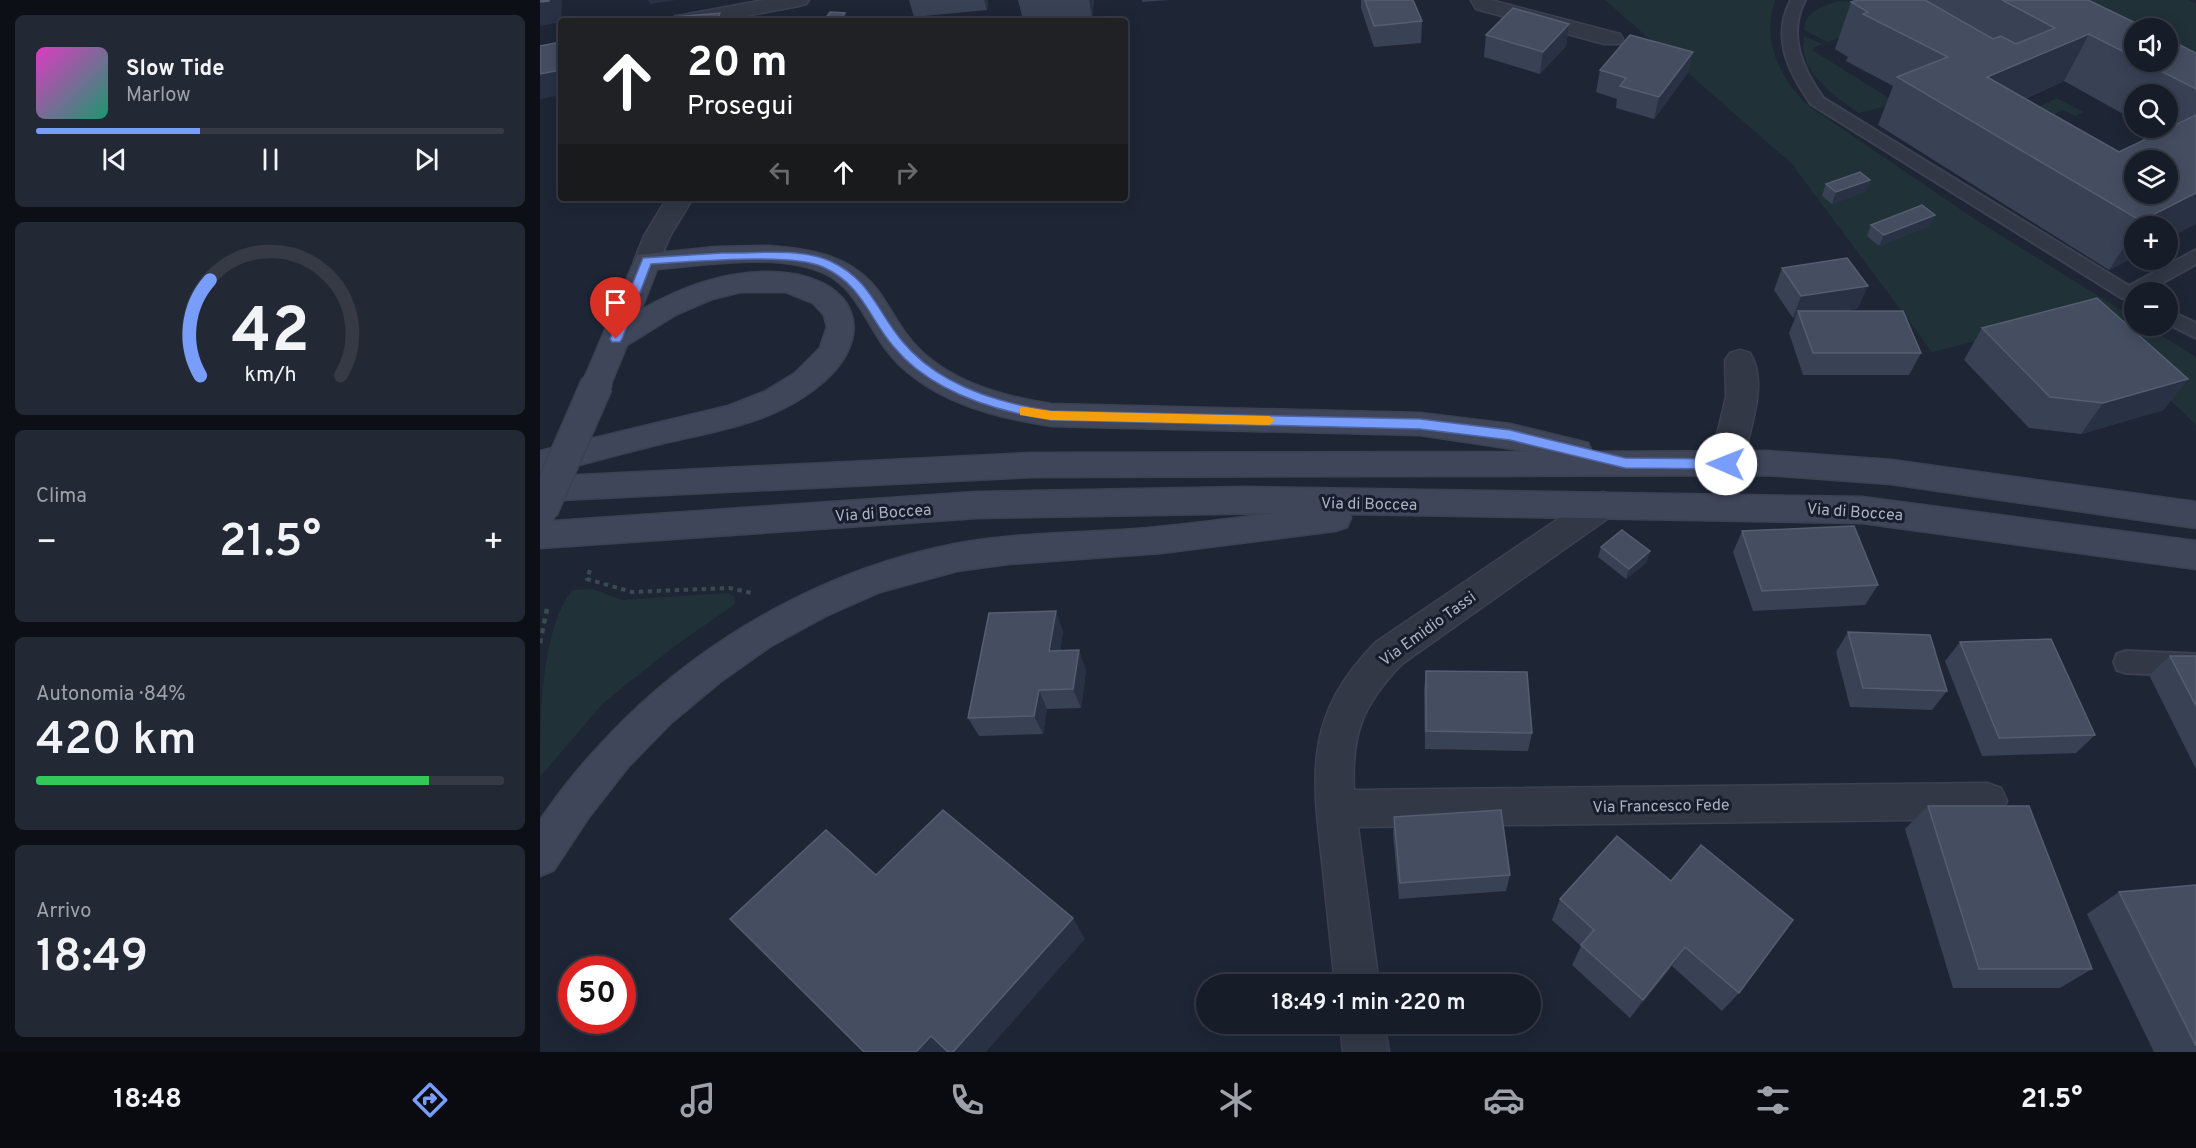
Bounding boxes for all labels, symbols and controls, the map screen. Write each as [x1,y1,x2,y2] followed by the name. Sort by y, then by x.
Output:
[2124,18,2178,336] map controls
[2124,18,2178,72] button: sound
[687,38,788,91] text: 20 m
[588,42,666,120] icon: ahead
[126,56,225,83] text: Slow Tide
[126,83,190,109] text: Marlow
[2124,84,2178,138] button: search
[687,90,793,124] text: Prosegui
[98,143,131,176] icon: previous
[254,143,287,176] icon: pause
[410,143,443,176] icon: next
[2124,150,2178,204] button: layers
[764,156,797,189] icon: left
[827,156,860,189] icon: ahead
[890,156,923,189] icon: right
[2124,216,2178,270] button: +
[590,277,641,339] pin
[2124,282,2178,336] button: −
[599,286,632,319] icon: arrive
[231,295,309,374] text: 42
[244,362,296,389] text: km/h
[1694,432,1758,496] position arrow
[36,484,87,510] text: Clima
[1321,494,1417,516] street label: Via di Boccea
[1806,500,1904,526] street label: Via di Boccea
[834,501,932,527] street label: Via di Boccea
[219,515,321,572] text: 21.5°
[36,523,57,565] text: −
[483,523,504,565] text: +
[1376,588,1480,671] street label: Via Emidio Tassi
[36,682,186,708] text: Autonomia · 84%
[36,713,196,770] text: 420 km
[1592,796,1730,818] street label: Via Francesco Fede
[36,899,91,925] text: Arrivo
[36,930,148,987] text: 18:49
[558,956,636,1034] speed limit sign: 50
[1272,990,1465,1017] text: 18:49 · 1 min · 220 m
[409,1079,451,1121] icon: directions
[677,1079,719,1121] icon: music
[946,1079,988,1121] icon: phone
[1215,1079,1257,1121] icon: climate
[1483,1079,1525,1121] icon: car
[1752,1079,1794,1121] icon: filters
[113,1083,182,1117] text: 18:48
[2021,1083,2083,1117] text: 21.5°

